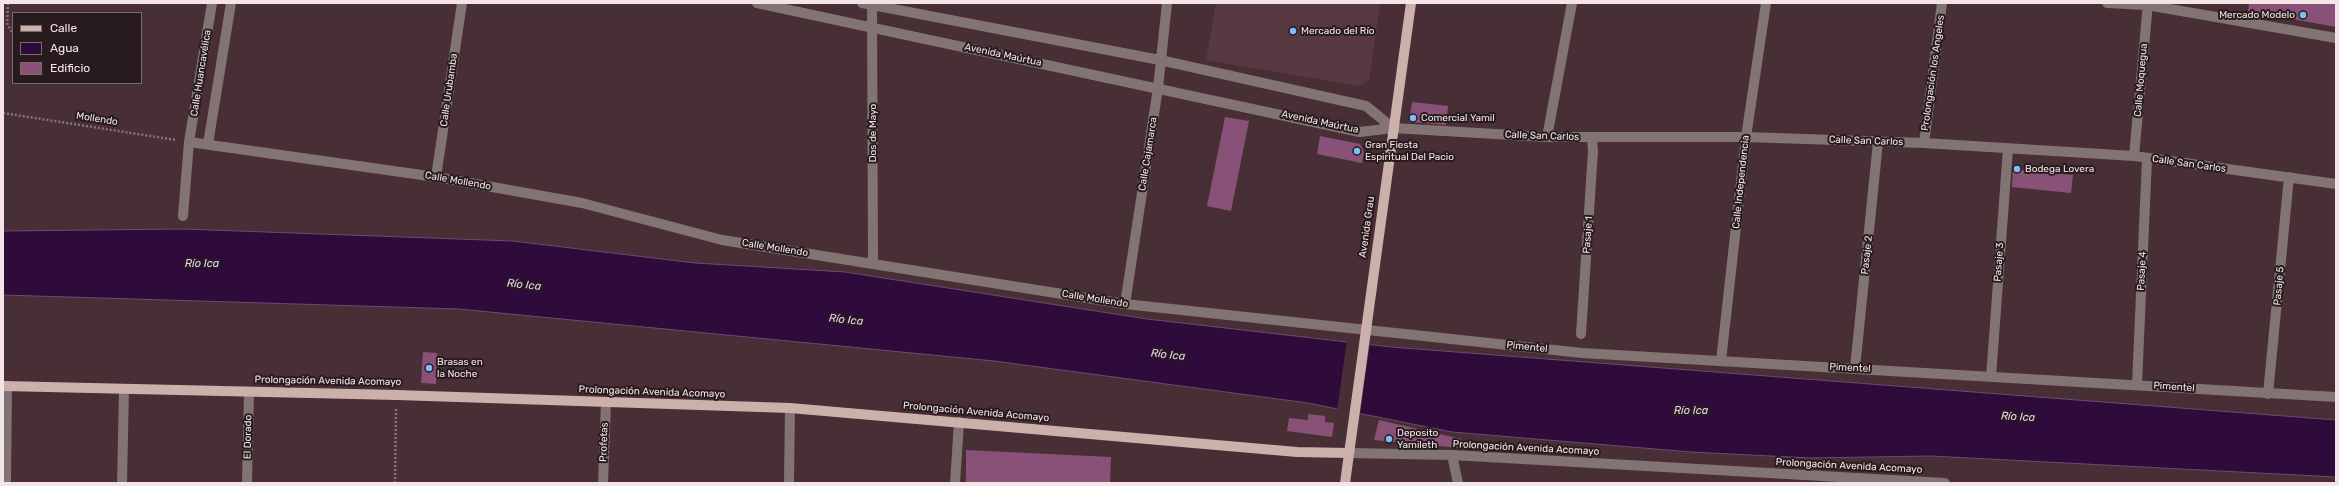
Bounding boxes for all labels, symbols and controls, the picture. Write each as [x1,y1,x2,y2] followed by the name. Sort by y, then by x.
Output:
[2219,9,2295,21] place label: Mercado Modelo
[2298,10,2308,20] marker: Mercado Modelo
[12,12,142,84] legend
[1919,14,1947,132] street label: Prolongación los Angeles
[50,21,77,35] text: Calle
[1301,25,1375,37] place label: Mercado del Río
[1288,26,1298,36] marker: Mercado del Río
[188,29,214,117] street label: Calle Huancavélica
[50,41,79,55] text: Agua
[963,41,1043,69] street label: Avenida Maúrtua
[2132,43,2150,117] street label: Calle Moquegua
[438,53,460,127] street label: Calle Urubamba
[50,61,90,75] text: Edificio
[867,104,879,162] street label: Dos de Mayo
[1280,108,1360,136] street label: Avenida Maúrtua
[75,110,119,128] street label: Mollendo
[1421,112,1495,124] place label: Comercial Yamil
[1408,113,1418,123] marker: Comercial Yamil
[1136,116,1160,192] street label: Calle Cajamarca
[1505,129,1579,143] street label: Calle San Carlos
[1829,134,1903,148] street label: Calle San Carlos
[1730,135,1752,229] street label: Calle Independencia
[1365,139,1454,162] place label: Gran Fiesta Espiritual Del Pacio
[1352,146,1362,156] marker: Gran Fiesta Espiritual Del Pacio
[2151,153,2227,175] street label: Calle San Carlos
[2025,163,2094,175] place label: Bodega Lovera
[2012,164,2022,174] marker: Bodega Lovera
[424,169,492,193] street label: Calle Mollendo
[1357,196,1377,258] street label: Avenida Grau
[1581,216,1595,254] street label: Pasaje 1
[1859,235,1875,275] street label: Pasaje 2
[741,237,809,259] street label: Calle Mollendo
[1992,242,2006,282] street label: Pasaje 3
[2135,251,2149,291] street label: Pasaje 4
[185,257,219,271] water label: Río Ica
[2271,266,2287,306] street label: Pasaje 5
[506,277,542,293] water label: Río Ica
[1061,288,1129,310] street label: Calle Mollendo
[828,312,864,328] water label: Río Ica
[1506,339,1548,355] street label: Pimentel
[1150,347,1186,363] water label: Río Ica
[437,356,483,380] place label: Brasas en la Noche
[1829,361,1871,375] street label: Pimentel
[424,363,434,373] marker: Brasas en la Noche
[255,374,401,388] street label: Prolongación Avenida Acomayo
[2153,380,2195,394] street label: Pimentel
[578,383,726,401] street label: Prolongación Avenida Acomayo
[902,400,1050,424] street label: Prolongación Avenida Acomayo
[1674,404,1708,418] water label: Río Ica
[2000,410,2036,424] water label: Río Ica
[242,415,254,459] street label: El Dorado
[597,422,611,462] street label: Profetas
[1397,427,1438,450] place label: Deposito Yamileth
[1384,434,1394,444] marker: Deposito Yamileth
[1452,438,1600,458] street label: Prolongación Avenida Acomayo
[1775,456,1923,476] street label: Prolongación Avenida Acomayo

